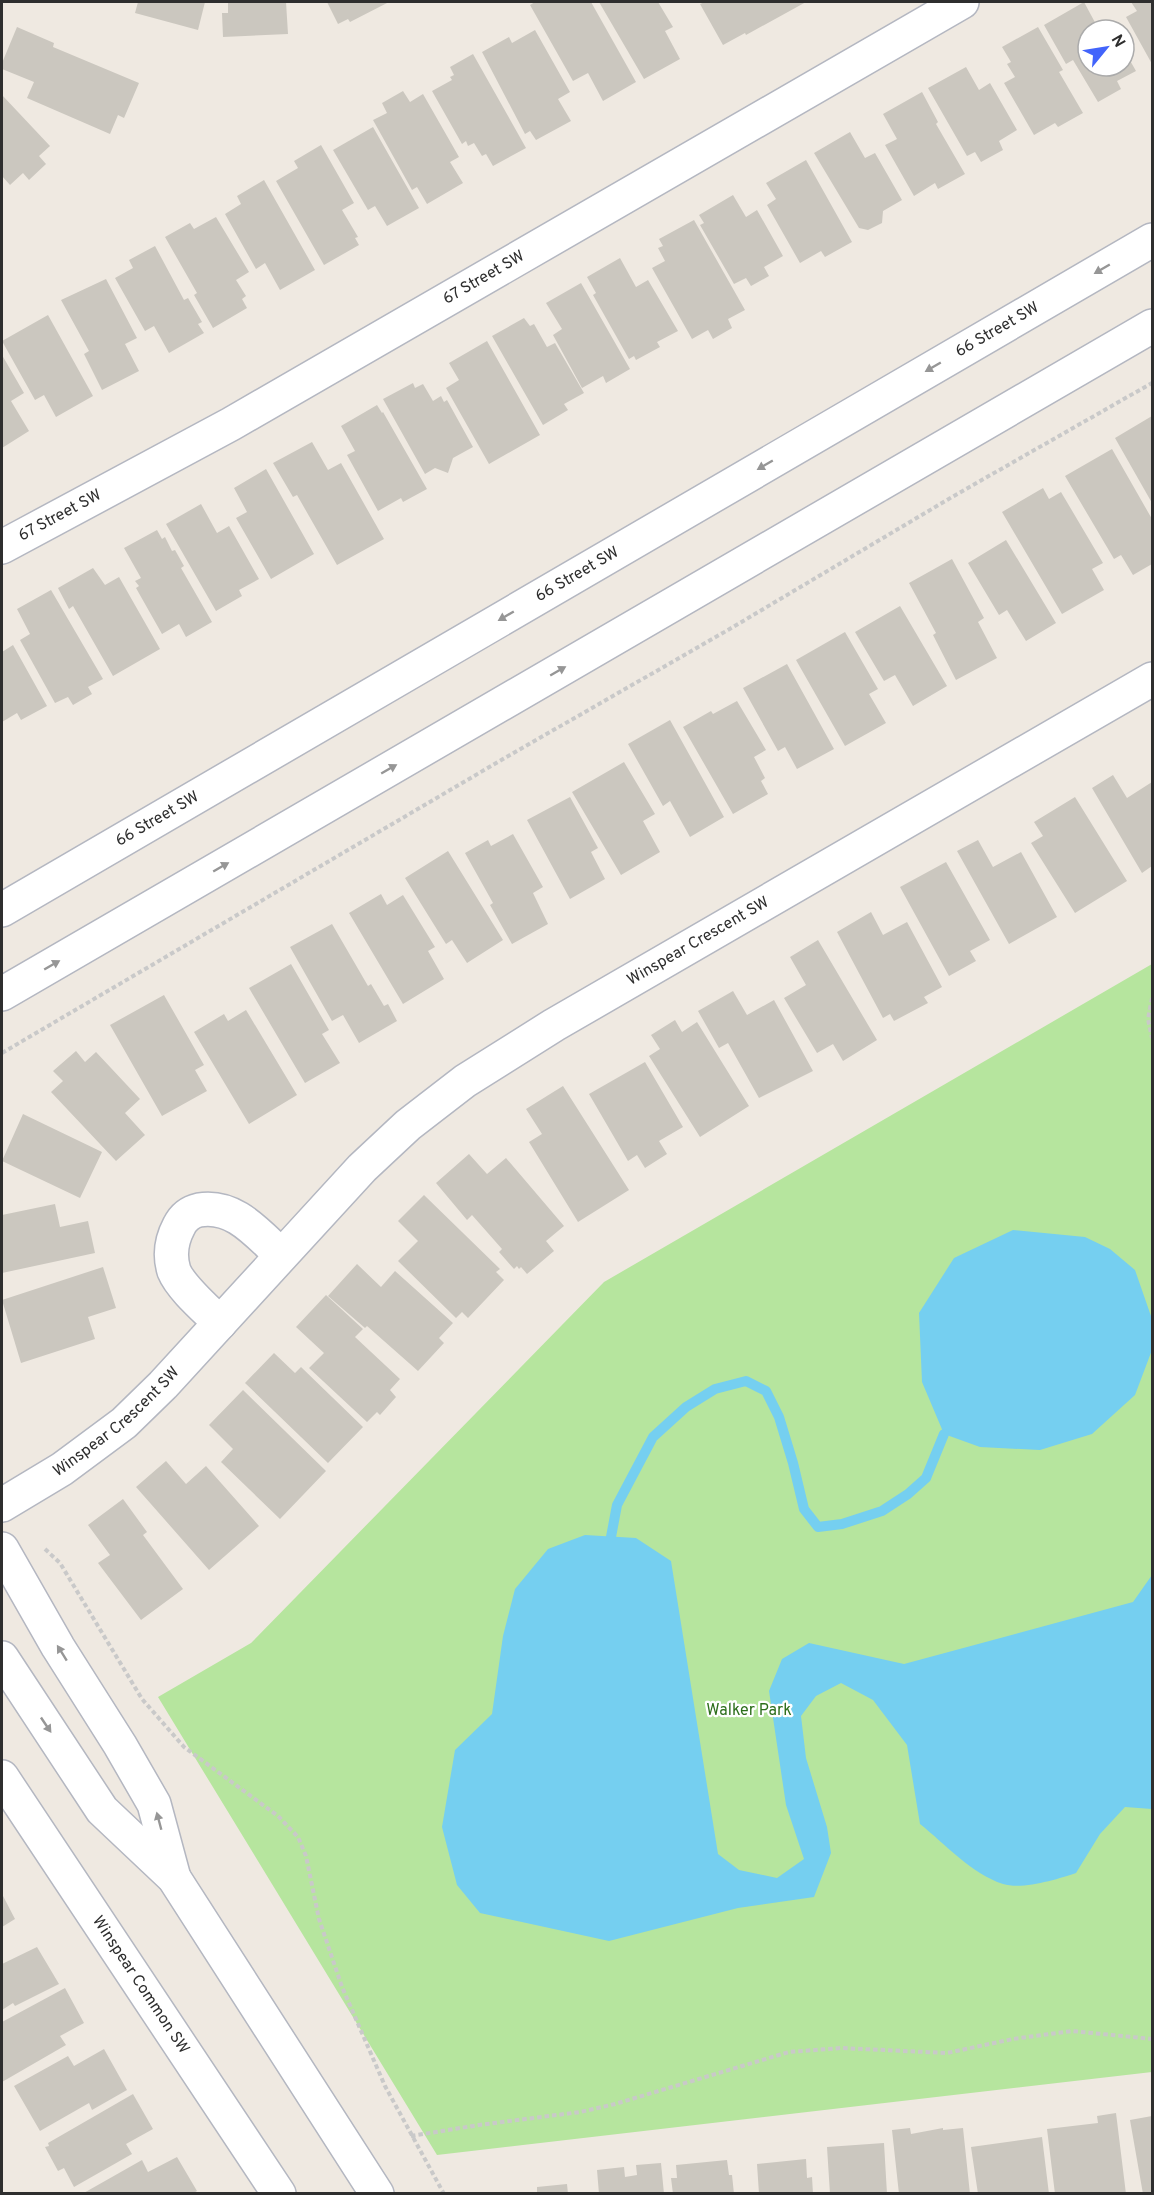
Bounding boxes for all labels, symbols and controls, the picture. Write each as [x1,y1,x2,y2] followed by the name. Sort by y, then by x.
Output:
[1076,18,1136,78] north arrow
[1106,32,1129,51] text: N
[439,246,528,309] street label: 67 Street SW
[1093,264,1110,274] one-way arrow
[952,298,1043,362] street label: 66 Street SW
[925,362,942,372] one-way arrow
[757,460,773,471] one-way arrow
[15,485,105,546] street label: 67 Street SW
[532,543,623,607] street label: 66 Street SW
[498,611,514,622] one-way arrow
[550,666,567,676] one-way arrow
[381,764,398,774] one-way arrow
[112,787,203,852] street label: 66 Street SW
[213,861,229,872] one-way arrow
[624,893,773,990] street label: Winspear Crescent SW
[44,959,60,970] one-way arrow
[50,1363,184,1482] street label: Winspear Crescent SW
[56,1645,67,1661] one-way arrow
[706,1701,792,1721] park label: Walker Park
[40,1716,51,1733] one-way arrow
[153,1812,163,1830] one-way arrow
[87,1912,193,2058] street label: Winspear Common SW

